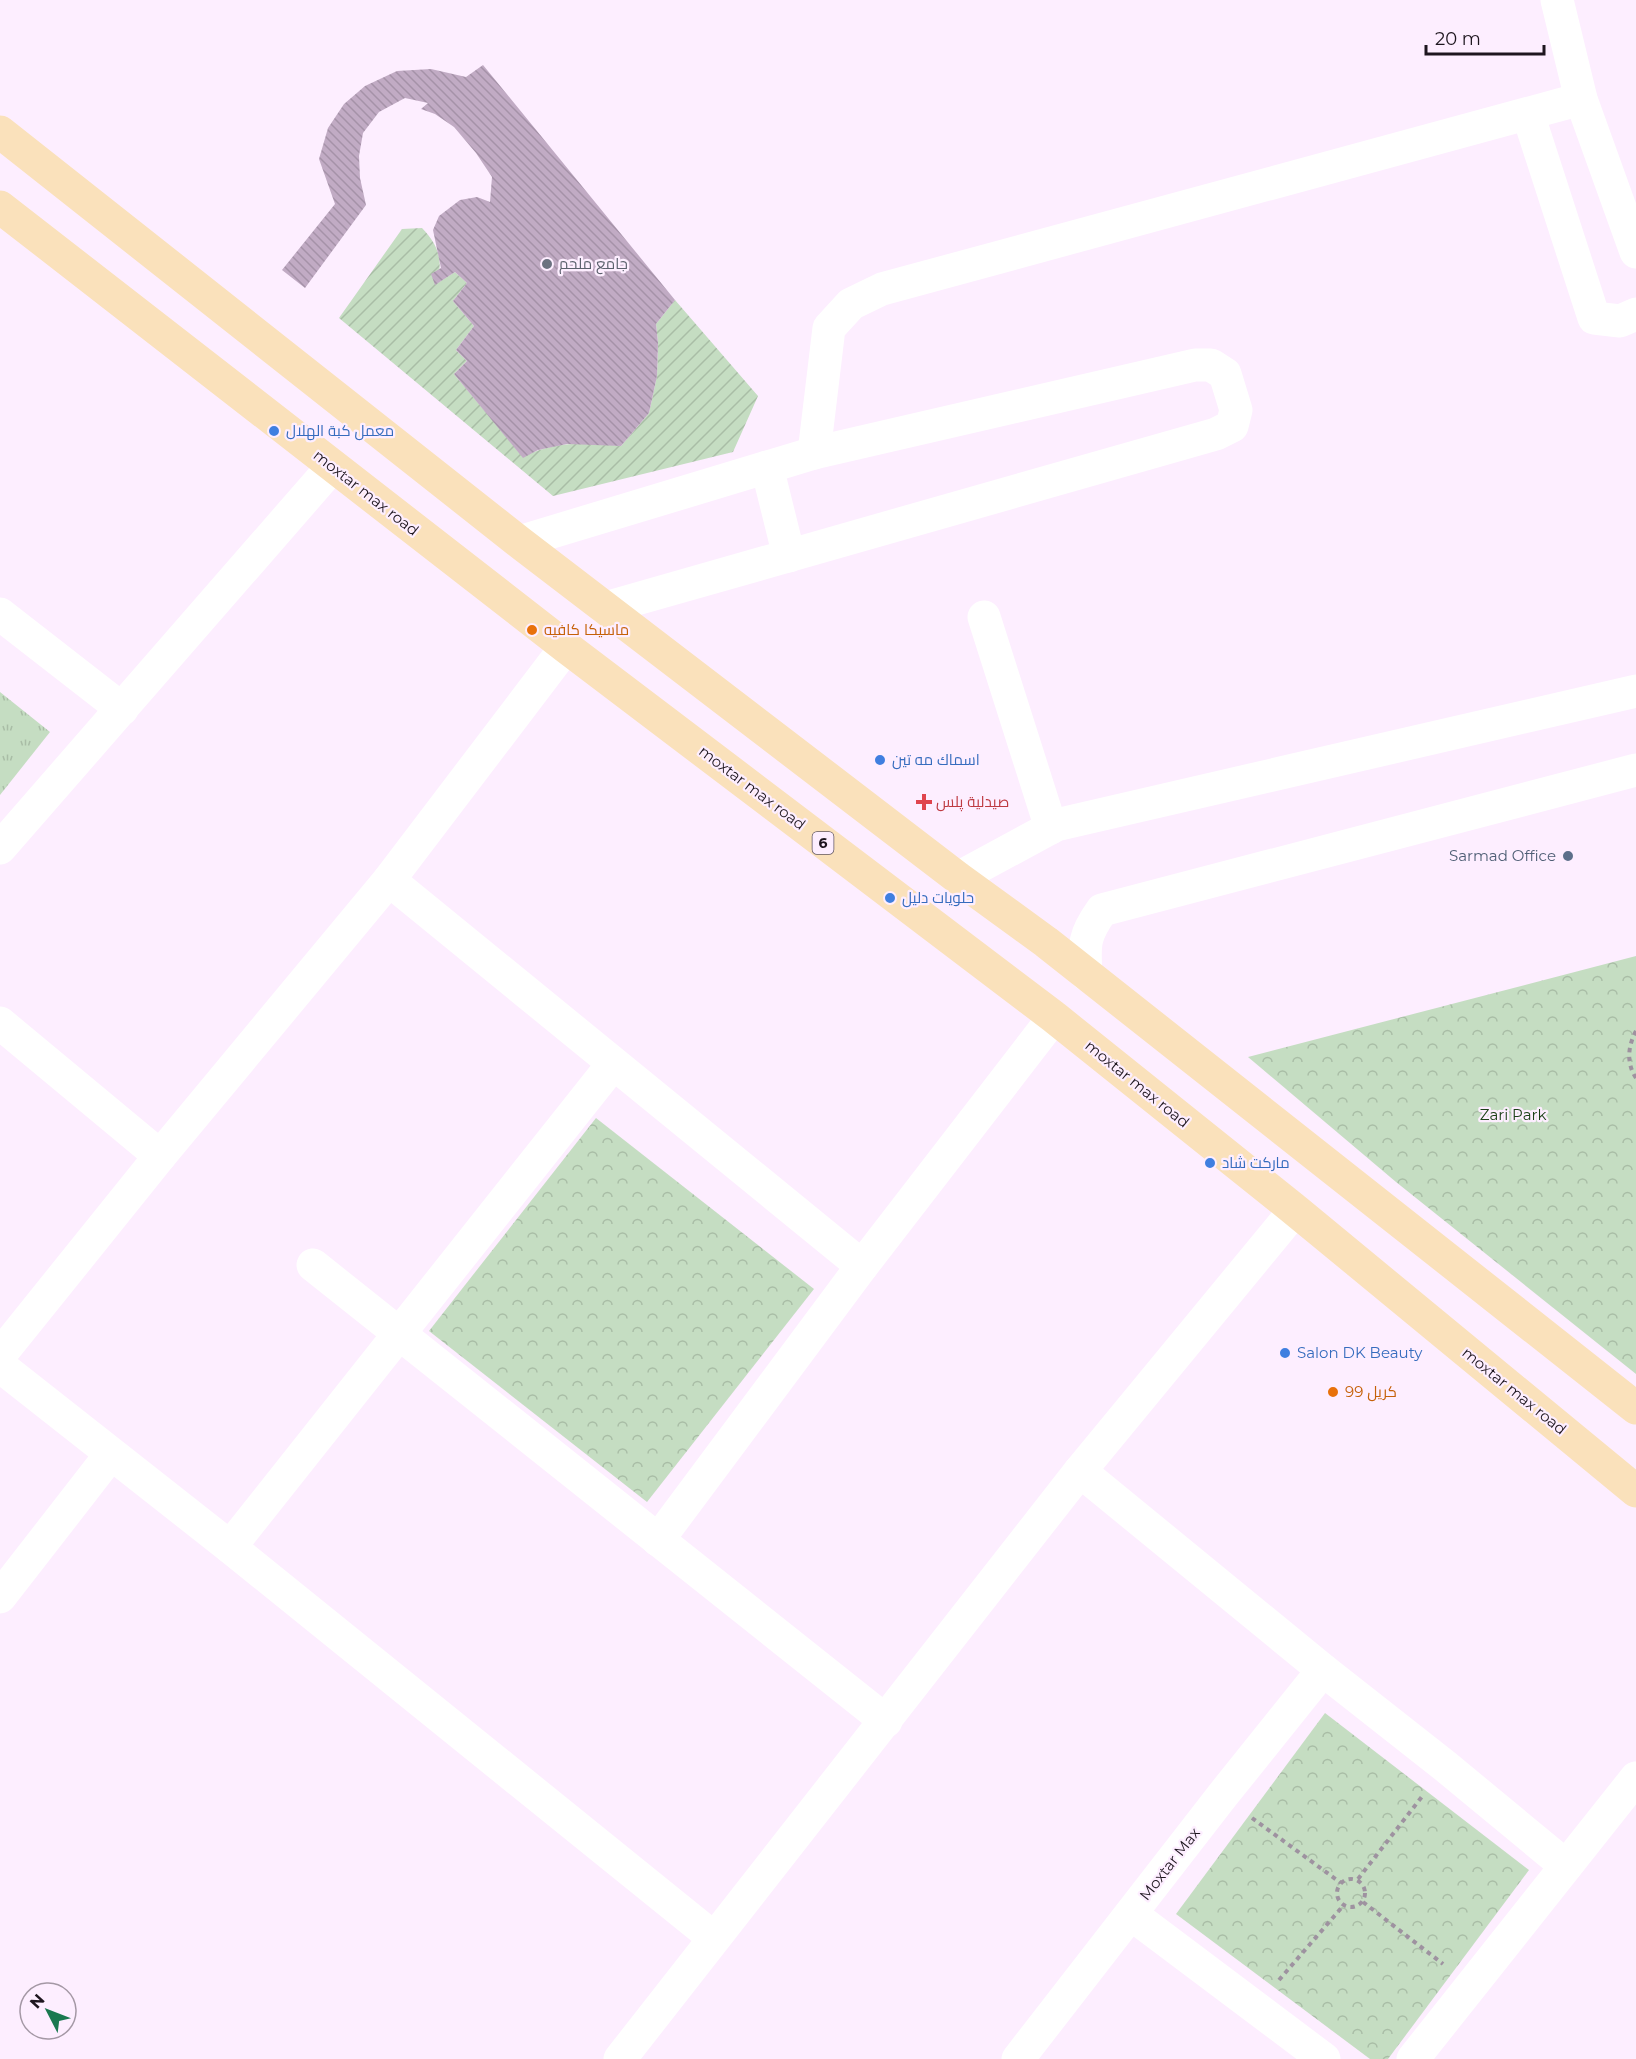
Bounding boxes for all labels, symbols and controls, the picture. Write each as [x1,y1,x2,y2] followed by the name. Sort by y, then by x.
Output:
[1426,18,1544,56] scale bar
[1435,28,1481,50] text: 20 m
[559,254,628,275] place label: جامع ملحم
[540,257,554,271] marker: جامع ملحم
[286,421,394,441] place label: معمل كبة الهلال
[267,424,281,438] marker: معمل كبة الهلال
[310,446,423,540] street label: moxtar max road
[544,620,629,639] place label: ماسيكا كافيه
[525,623,539,637] marker: ماسيكا كافيه
[695,741,809,834] street label: moxtar max road
[892,750,980,770] place label: اسماك مه تين
[873,753,887,767] marker: اسماك مه تين
[936,792,1009,812] place label: صيدلية پلس
[917,795,931,809] marker: صيدلية پلس
[812,832,834,854] road number: 6
[1449,846,1556,865] place label: Sarmad Office
[1561,849,1575,863] marker: Sarmad Office
[902,888,974,908] place label: حلويات دليل
[883,891,897,905] marker: حلويات دليل
[1081,1036,1193,1131] street label: moxtar max road
[1480,1105,1546,1124] park label: Zari Park
[1222,1153,1290,1172] place label: ماركت شاد
[1203,1156,1217,1170] marker: ماركت شاد
[1297,1343,1423,1362] place label: Salon DK Beauty
[1458,1343,1570,1438] street label: moxtar max road
[1278,1346,1292,1360] marker: Salon DK Beauty
[1345,1382,1397,1402] place label: 99 كريل
[1326,1385,1340,1399] marker: 99 كريل
[1135,1823,1204,1904] street label: Moxtar Max
[18,1981,78,2041] north arrow
[26,1990,49,2012] text: N

